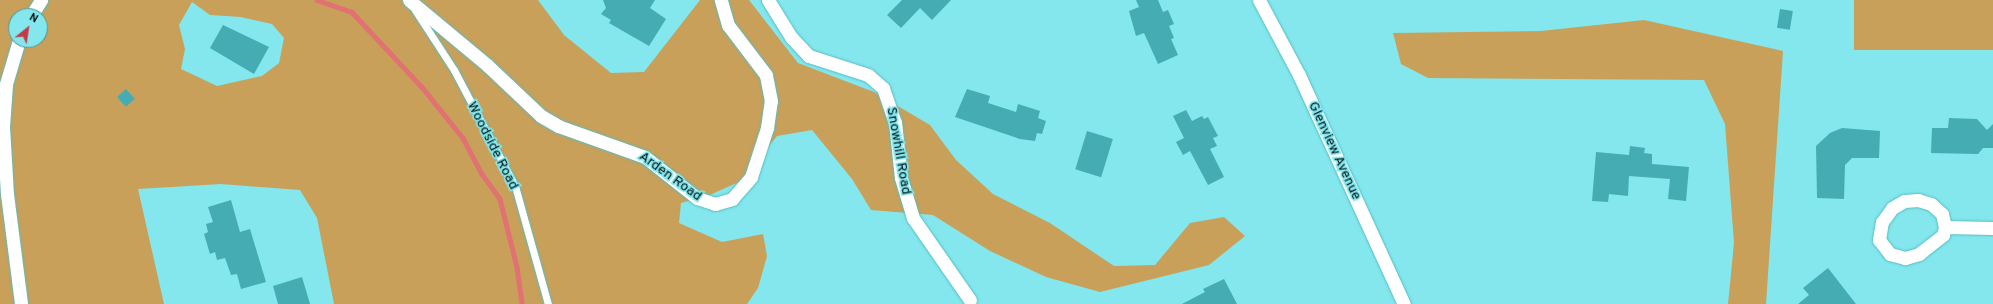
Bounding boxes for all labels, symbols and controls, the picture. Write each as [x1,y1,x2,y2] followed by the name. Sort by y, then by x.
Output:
[8,8,48,48] north arrow
[27,10,40,27] text: N
[463,99,521,193] street label: Woodside Road
[1304,99,1364,203] street label: Glenview Avenue
[882,106,914,196] street label: Snowhill Road
[635,149,705,205] street label: Arden Road

